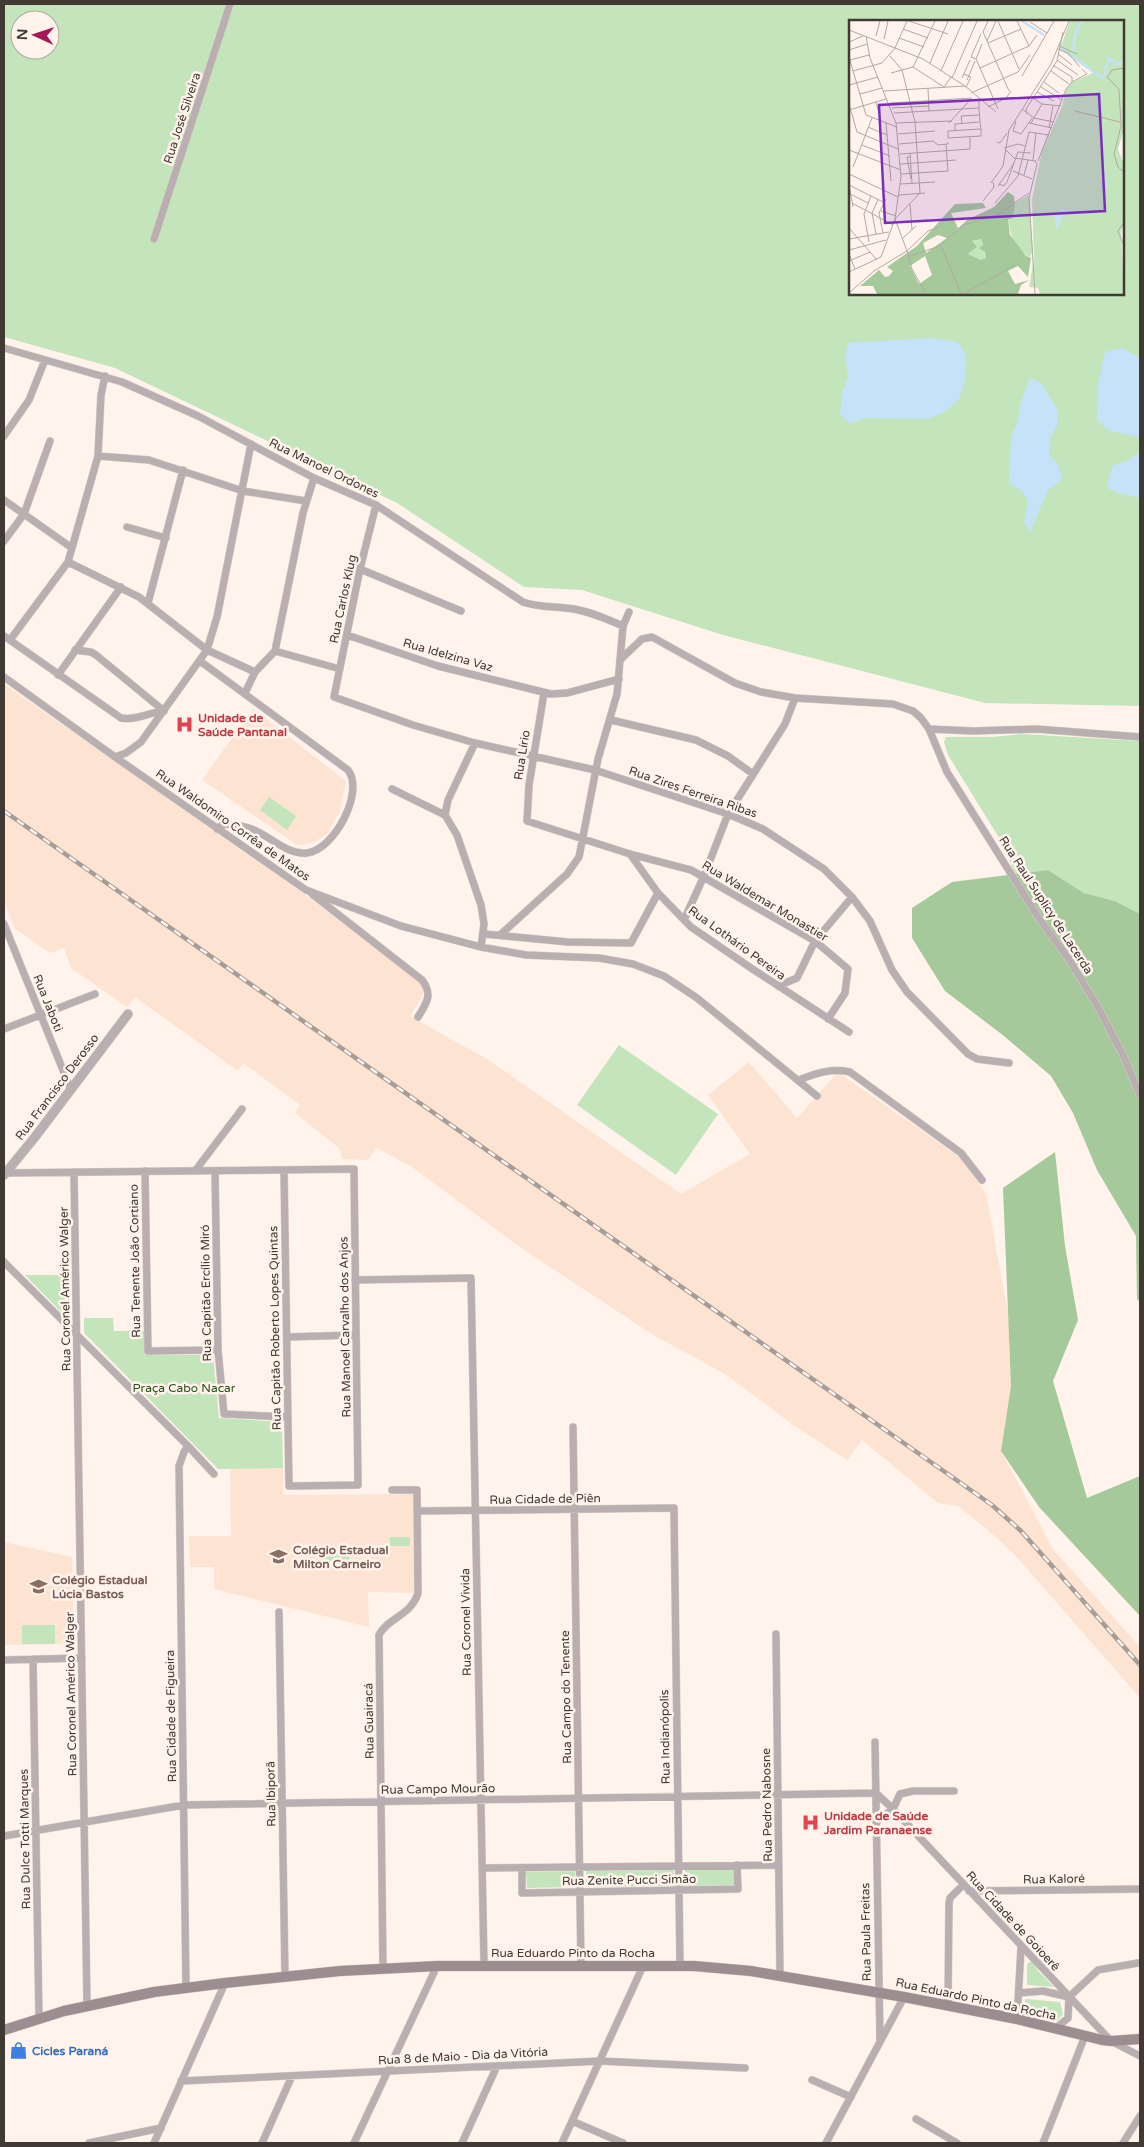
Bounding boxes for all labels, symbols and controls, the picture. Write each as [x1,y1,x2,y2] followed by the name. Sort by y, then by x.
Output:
[10,10,60,60] north arrow
[849,20,1124,295] inset map
[14,28,31,40] text: N
[161,71,203,165] street label: Rua José Silveira
[267,435,381,501] street label: Rua Manoel Ordones
[327,553,359,645] street label: Rua Carlos Klug
[401,635,495,675] street label: Rua Idelzina Vaz
[198,711,287,739] place label: Unidade de Saúde Pantanal
[174,715,194,735] hospital icon: Unidade de Saúde Pantanal
[511,729,533,781] street label: Rua Lírio
[627,763,759,821] street label: Rua Zires Ferreira Ribas
[153,766,313,884] street label: Rua Waldomiro Corrêa de Matos
[996,833,1096,977] street label: Rua Raul Suplicy de Lacerda
[700,858,831,944] street label: Rua Waldemar Monastier
[686,903,788,983] street label: Rua Lothário Pereira
[30,972,66,1034] street label: Rua Jaboti
[12,1031,102,1143] street label: Rua Francisco Derosso
[127,1184,143,1338] street label: Rua Tenente João Cortiano
[57,1206,73,1371] street label: Rua Coronel Américo Walger
[198,1224,214,1362] street label: Rua Capitão Ercílio Miró
[266,1225,284,1430] street label: Rua Capitão Roberto Lopes Quintas
[336,1236,354,1418] street label: Rua Manoel Carvalho dos Anjos
[133,1381,236,1395] park label: Praça Cabo Nacar
[489,1491,601,1507] street label: Rua Cidade de Piên
[293,1543,388,1571] place label: Colégio Estadual Milton Carneiro
[269,1547,289,1567] school or university icon: Colégio Estadual Milton Carneiro
[458,1568,474,1676] street label: Rua Coronel Vivida
[52,1573,147,1601] place label: Colégio Estadual Lúcia Bastos
[28,1577,48,1597] school or university icon: Colégio Estadual Lúcia Bastos
[63,1611,79,1776] street label: Rua Coronel Américo Walger
[558,1630,574,1764] street label: Rua Campo do Tenente
[163,1650,179,1782] street label: Rua Cidade de Figueira
[361,1683,377,1759] street label: Rua Guairacá
[657,1689,673,1785] street label: Rua Indianópolis
[759,1748,775,1862] street label: Rua Pedro Nabosne
[263,1761,279,1827] street label: Rua Ibiporã
[17,1768,33,1909] street label: Rua Dulce Totti Marques
[381,1781,495,1797] street label: Rua Campo Mourão
[823,1809,932,1837] place label: Unidade de Saúde Jardim Paranaense
[800,1813,820,1833] hospital icon: Unidade de Saúde Jardim Paranaense
[963,1868,1063,1974] street label: Rua Cidade de Goioerê
[1023,1871,1085,1887] street label: Rua Kaloré
[562,1872,696,1888] street label: Rua Zenite Pucci Simão
[858,1882,874,1981] street label: Rua Paula Freitas
[491,1946,655,1960] street label: Rua Eduardo Pinto da Rocha
[894,1975,1058,2023] street label: Rua Eduardo Pinto da Rocha
[8,2041,28,2061] shop icon: Cicles Paraná
[32,2044,109,2058] place label: Cicles Paraná
[378,2045,548,2067] street label: Rua 8 de Maio - Dia da Vitória

